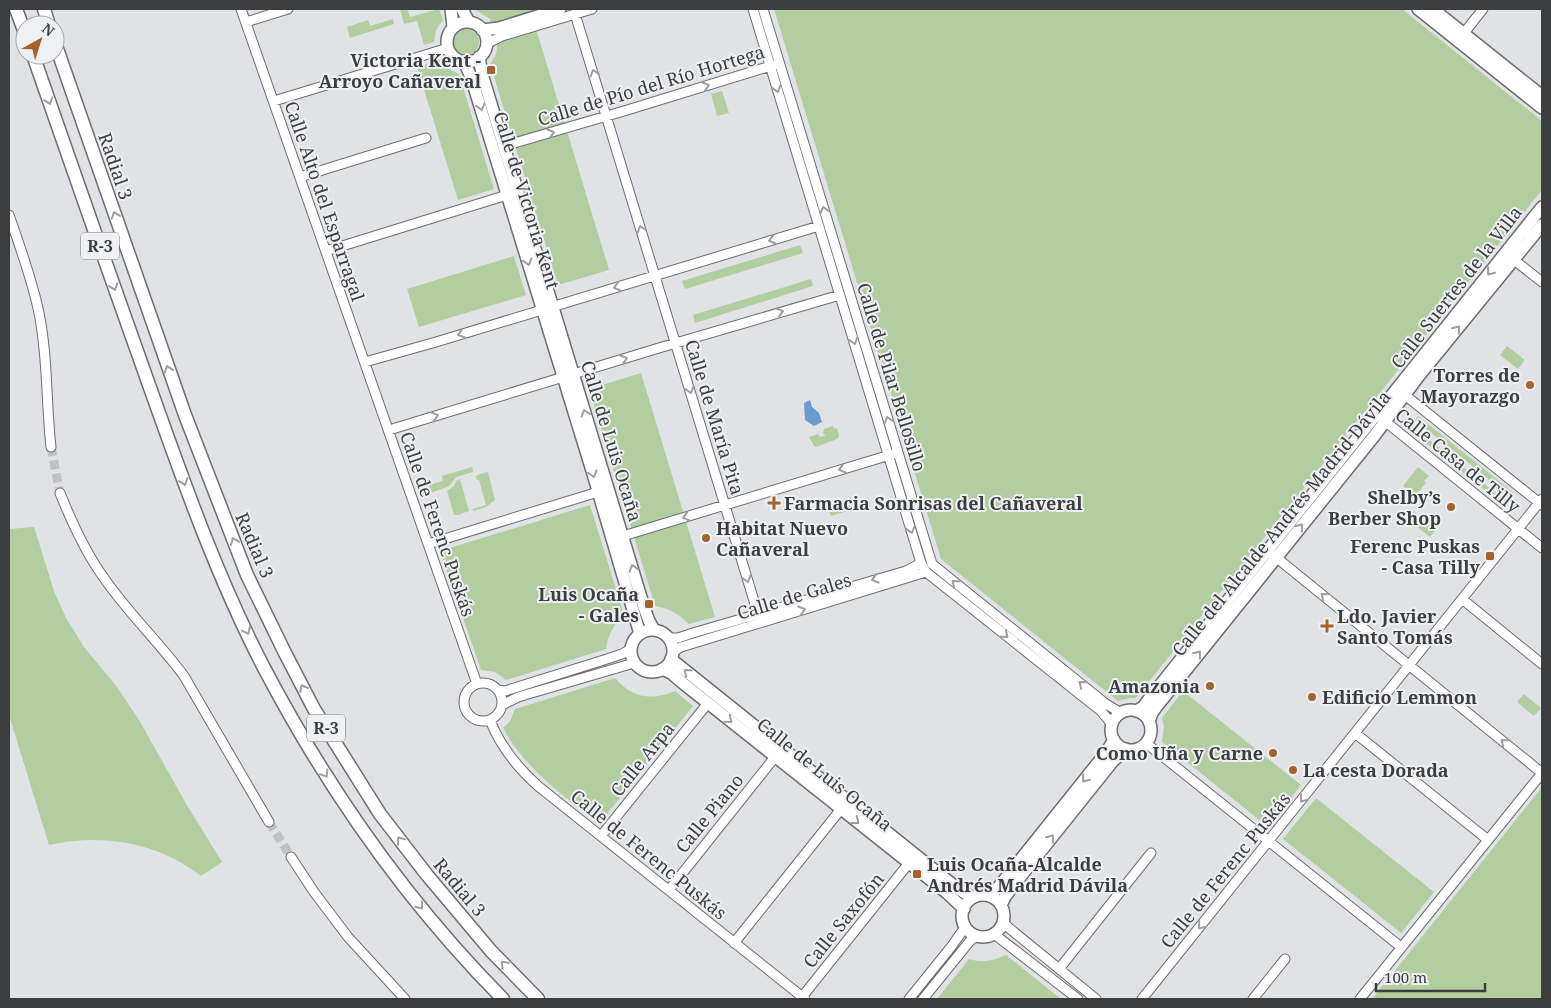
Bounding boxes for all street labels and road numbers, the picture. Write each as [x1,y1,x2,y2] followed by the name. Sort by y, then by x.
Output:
[535,39,767,131] street label: Calle de Pío del Río Hortega
[279,98,371,305] street label: Calle Alto del Esparragal
[489,108,565,292] street label: Calle de Victoria Kent
[93,129,139,203] street label: Radial 3
[1385,201,1527,373] street label: Calle Suertes de la Villa
[81,232,119,260] road number: R-3
[852,280,932,474] street label: Calle de Pilar Bellosillo
[680,336,750,498] street label: Calle de María Pita
[576,357,648,525] street label: Calle de Luis Ocaña
[1166,385,1396,661] street label: Calle del Alcalde Andrés Madrid Dávila
[1391,402,1526,518] street label: Calle Casa de Tilly
[395,428,481,620] street label: Calle de Ferenc Puskás
[230,508,280,582] street label: Radial 3
[734,567,854,625] street label: Calle de Gales
[752,712,898,836] street label: Calle de Luis Ocaña
[307,714,345,741] road number: R-3
[605,717,679,801] street label: Calle Arpa
[670,768,748,858] street label: Calle Piano
[566,784,732,924] street label: Calle de Ferenc Puskás
[1155,787,1295,953] street label: Calle de Ferenc Puskás
[429,853,491,921] street label: Radial 3
[797,867,889,973] street label: Calle Saxofón

